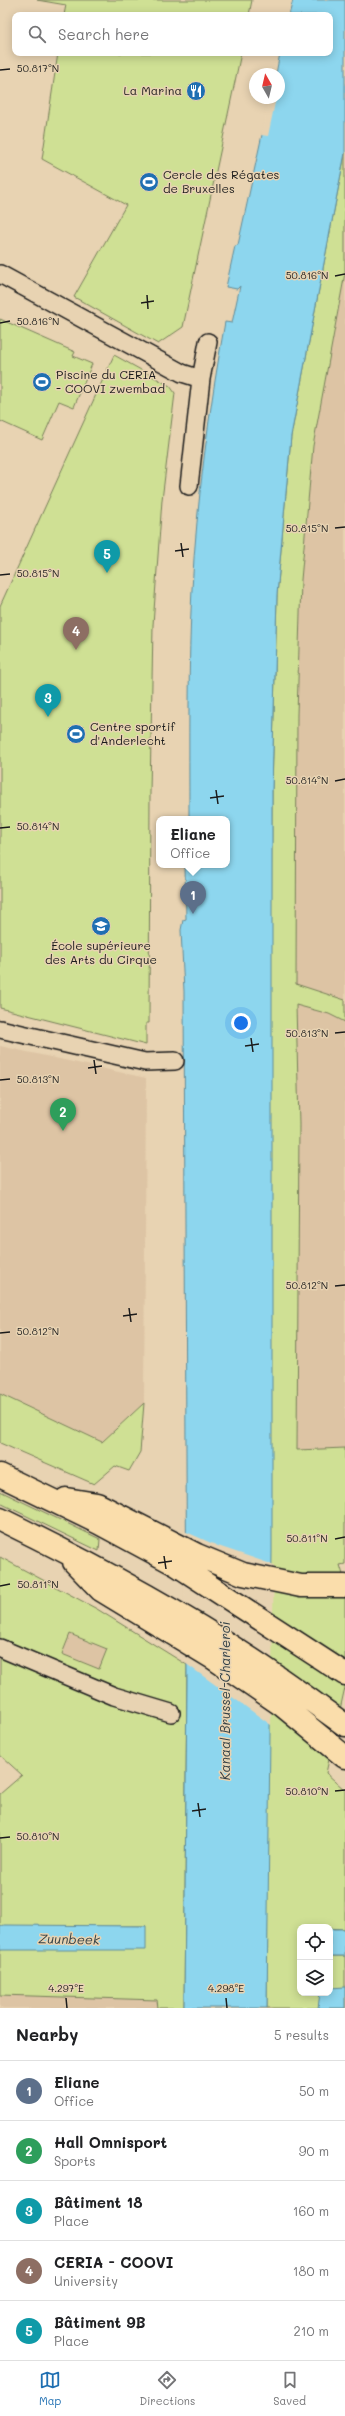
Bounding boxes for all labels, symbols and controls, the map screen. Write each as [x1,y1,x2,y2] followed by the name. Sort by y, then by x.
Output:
[12,12,333,56] search box
[26,23,48,45] icon: search
[58,24,149,44] text: Search here
[17,61,59,75] text: 50.817°N
[249,68,285,104] north arrow
[185,80,207,102] restaurant icon: La Marina
[124,82,182,98] place label: La Marina
[163,166,280,196] place label: Cercle des Régates de Bruxelles
[138,171,160,193] sports icon: Cercle des Régates de Bruxelles
[286,268,328,282] text: 50.816°N
[17,314,59,328] text: 50.816°N
[56,366,165,396] place label: Piscine du CERIA - COOVI zwembad
[31,371,53,393] sports icon: Piscine du CERIA - COOVI zwembad
[286,521,328,535] text: 50.815°N
[94,540,120,573] pin: 5
[17,566,59,580] text: 50.815°N
[63,617,89,650] pin: 4
[35,684,61,717] pin: 3
[90,718,176,748] place label: Centre sportif d'Anderlecht
[65,723,87,745] sports icon: Centre sportif d'Anderlecht
[286,773,328,787] text: 50.814°N
[156,816,230,868] popup
[17,819,59,833] text: 50.814°N
[170,824,216,844] text: Eliane
[170,844,210,861] text: Office
[180,881,206,914] pin: 1
[90,915,112,937] school or university icon: École supérieure des Arts du Cirque
[45,937,157,967] place label: École supérieure des Arts du Cirque
[231,1013,251,1033] your location
[286,1026,328,1040] text: 50.813°N
[17,1072,59,1086] text: 50.813°N
[50,1098,76,1131] pin: 2
[286,1278,328,1292] text: 50.812°N
[17,1324,59,1338] text: 50.812°N
[286,1531,328,1545] text: 50.811°N
[17,1577,59,1591] text: 50.811°N
[216,1622,233,1780] water label: Kanaal Brussel-Charleroi
[286,1784,328,1798] text: 50.810°N
[17,1829,59,1843] text: 50.810°N
[297,1924,333,1996] map controls
[297,1924,333,1960] button: locate
[38,1929,101,1948] water label: Zuunbeek
[297,1960,333,1996] button: layers
[48,1981,84,1995] text: 4.297°E
[208,1981,244,1995] text: 4.298°E
[16,2023,78,2045] text: Nearby
[274,2026,329,2043] text: 5 results
[54,2072,99,2092] text: Eliane
[26,2082,32,2099] text: 1
[299,2082,329,2099] text: 50 m
[54,2092,94,2109] text: Office
[54,2132,167,2152] text: Hall Omnisport
[25,2142,33,2159] text: 2
[299,2142,329,2159] text: 90 m
[54,2152,96,2169] text: Sports
[54,2192,143,2212] text: Bâtiment 18
[25,2202,33,2219] text: 3
[293,2202,329,2219] text: 160 m
[54,2212,89,2229] text: Place
[54,2252,173,2272] text: CERIA - COOVI
[25,2262,33,2279] text: 4
[293,2262,329,2279] text: 180 m
[54,2272,118,2289] text: University
[54,2312,146,2332] text: Bâtiment 9B
[25,2322,33,2339] text: 5
[293,2322,329,2339] text: 210 m
[54,2332,89,2349] text: Place
[39,2369,61,2408] tab: Map
[139,2369,195,2408] tab: Directions
[273,2369,306,2408] tab: Saved

